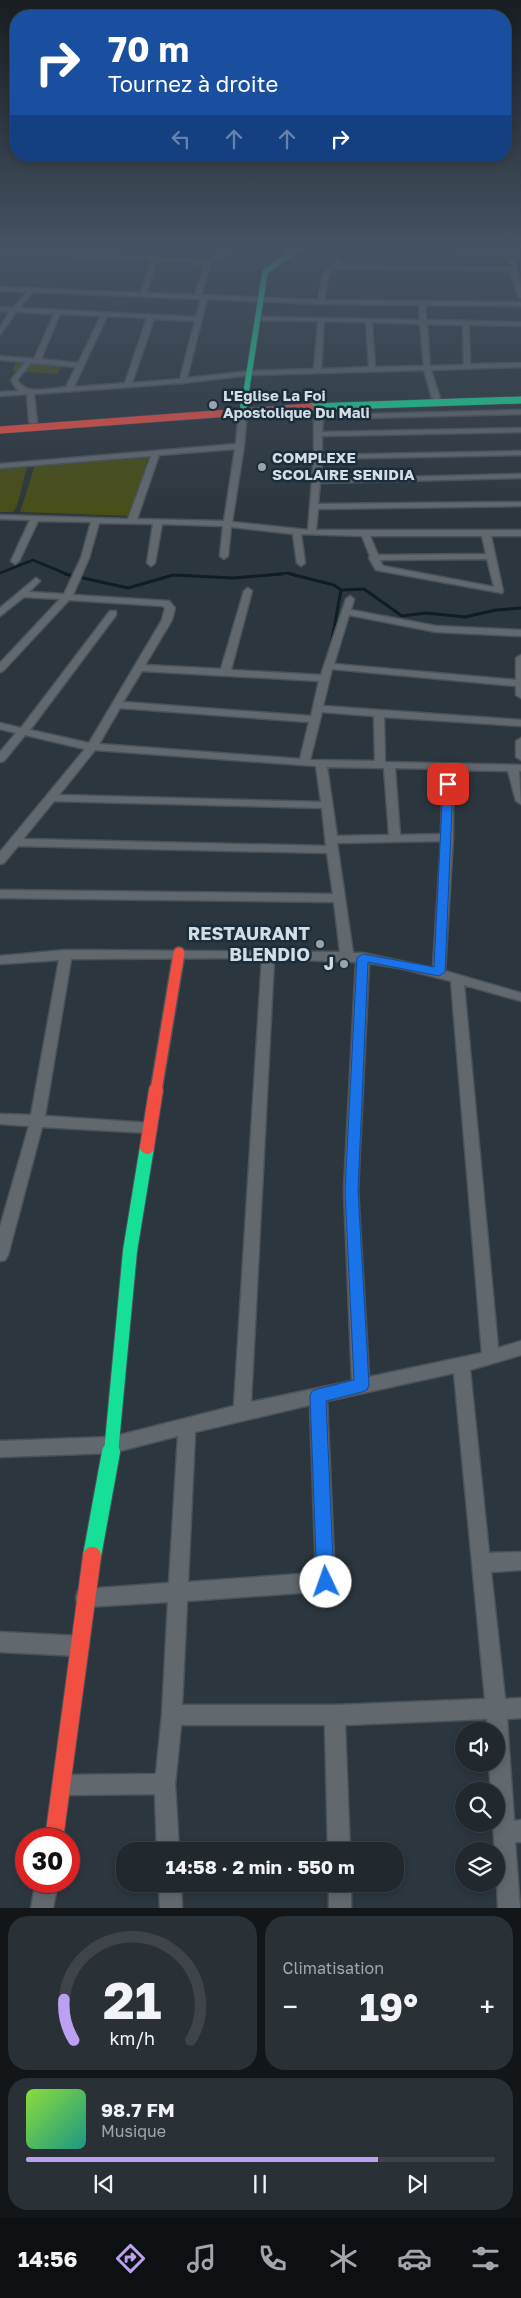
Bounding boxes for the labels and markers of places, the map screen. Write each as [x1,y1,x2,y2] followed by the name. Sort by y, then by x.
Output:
[223,386,370,421] place label: L'Eglise La Foi Apostolique Du Mali
[207,399,219,411] marker: L'Eglise La Foi Apostolique Du Mali
[272,448,415,483] place label: COMPLEXE SCOLAIRE SENIDIA
[256,461,268,473] marker: COMPLEXE SCOLAIRE SENIDIA
[427,763,469,805] pin
[188,922,310,965] place label: RESTAURANT BLENDIO
[314,938,326,950] marker: RESTAURANT BLENDIO
[324,952,334,974] place label: J
[338,958,350,970] marker: J

